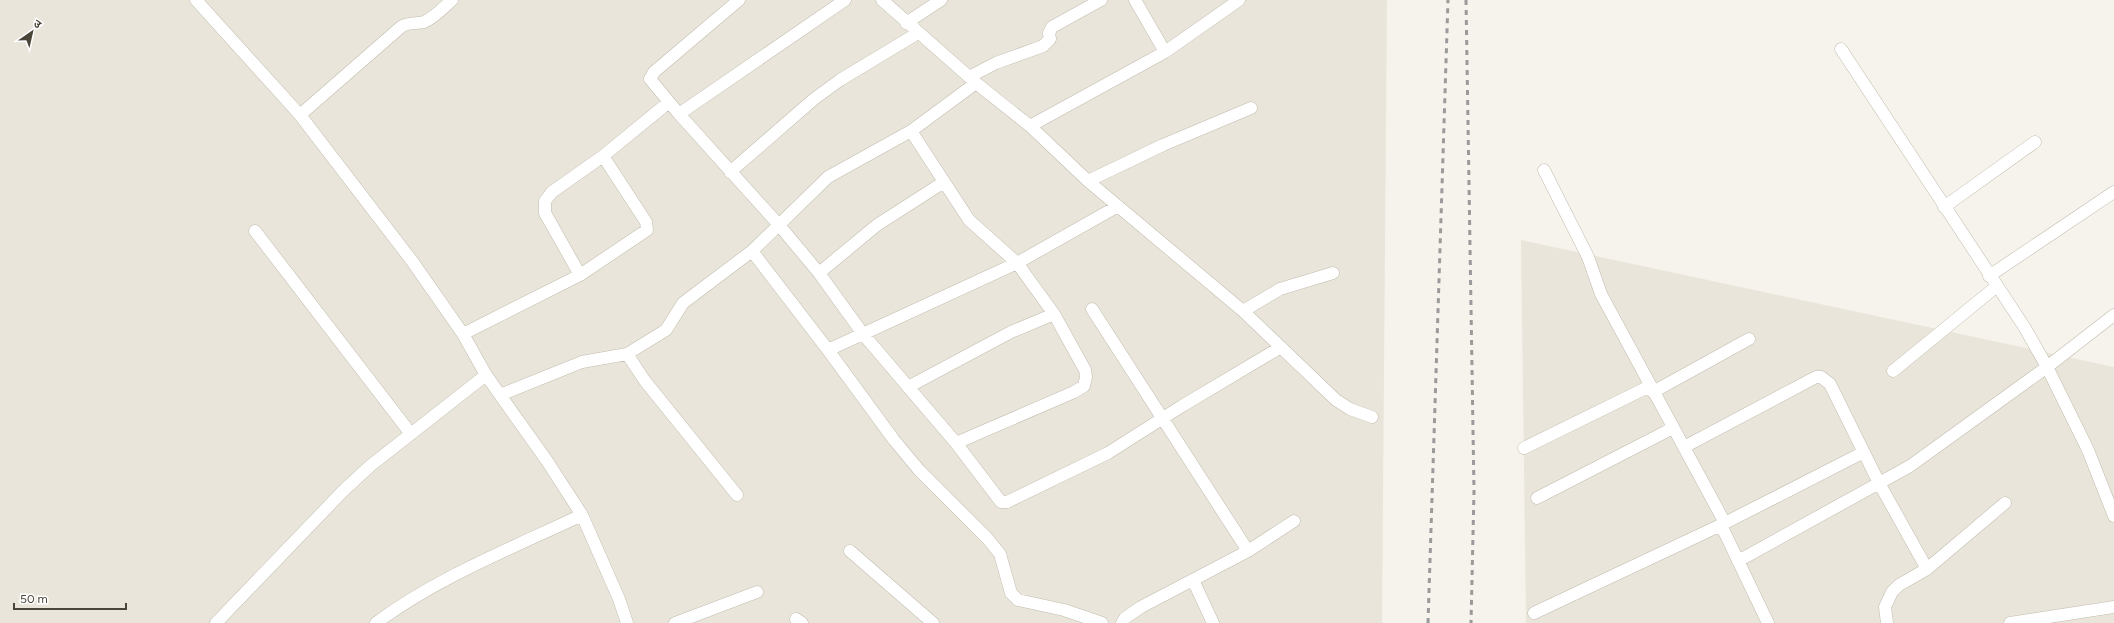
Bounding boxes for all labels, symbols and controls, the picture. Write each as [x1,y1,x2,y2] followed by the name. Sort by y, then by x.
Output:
[12,12,52,52] north arrow
[31,17,44,32] text: उ
[14,585,126,611] scale bar
[20,592,48,606] text: 50 m

